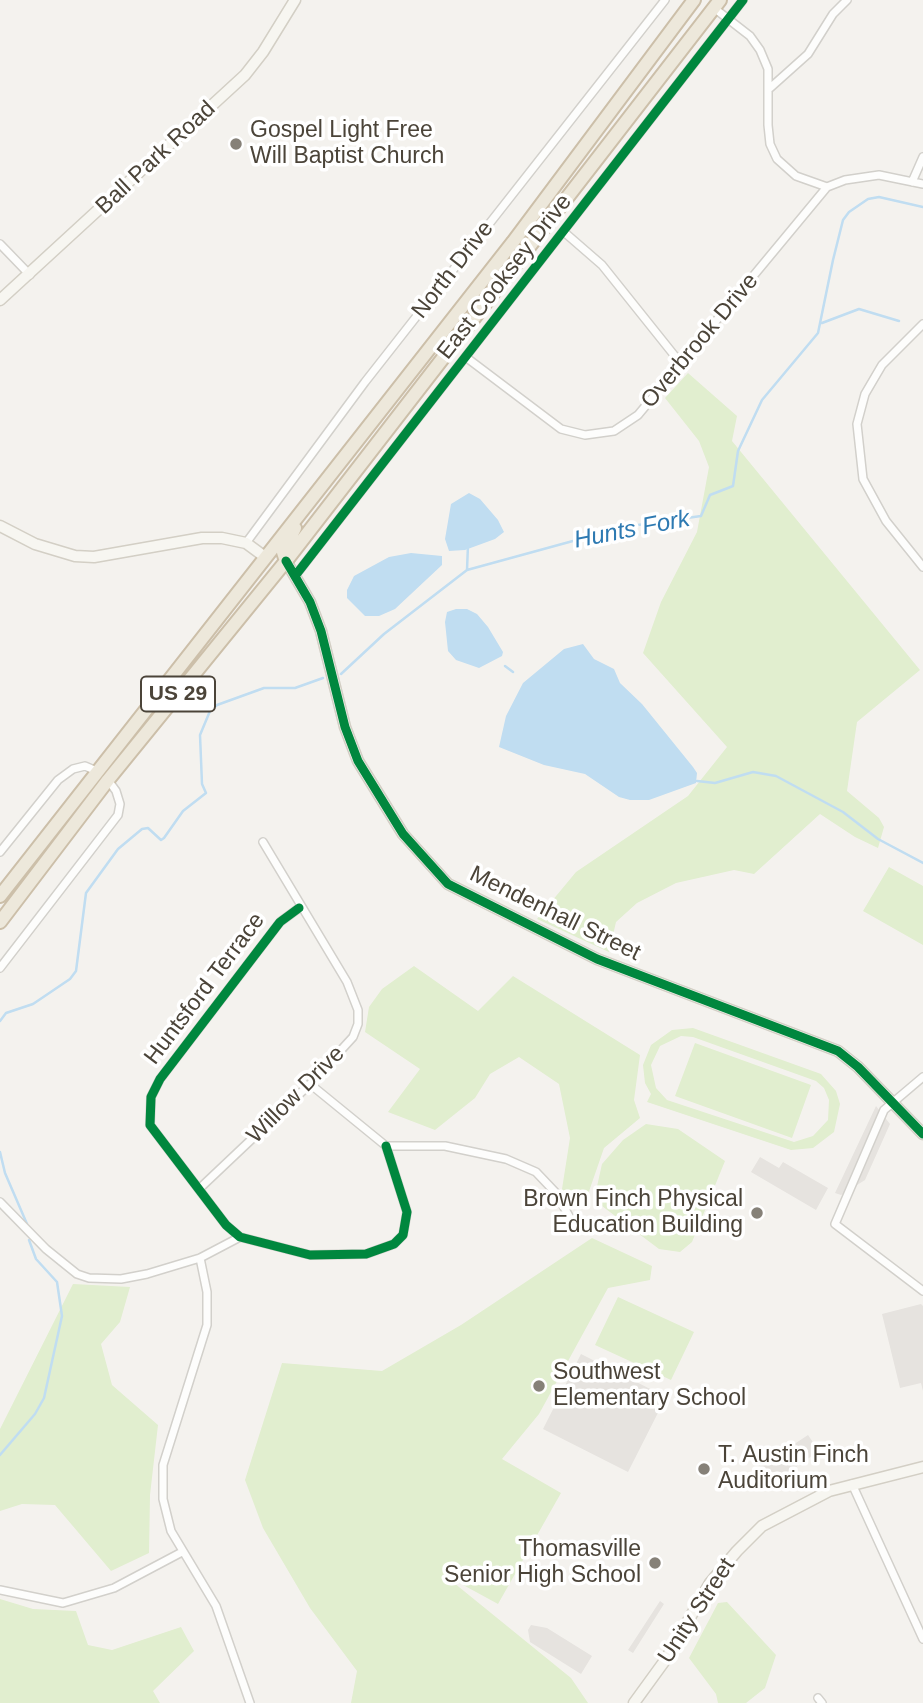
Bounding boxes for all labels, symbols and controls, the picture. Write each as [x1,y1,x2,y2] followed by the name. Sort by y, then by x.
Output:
[90,96,222,220] street label: Ball Park Road
[250,117,444,171] place label: Gospel Light Free Will Baptist Church
[228,136,244,152] marker: Gospel Light Free Will Baptist Church
[432,189,578,365] street label: East Cooksey Drive
[406,216,500,324] street label: North Drive
[636,268,764,414] street label: Overbrook Drive
[572,505,692,555] water label: Hunts Fork
[141,676,215,712] road number: US 29
[465,861,645,967] street label: Mendenhall Street
[139,908,271,1070] street label: Huntsford Terrace
[242,1041,350,1149] street label: Willow Drive
[523,1186,743,1240] place label: Brown Finch Physical Education Building
[749,1205,765,1221] marker: Brown Finch Physical Education Building
[553,1359,746,1413] place label: Southwest Elementary School
[531,1378,547,1394] marker: Southwest Elementary School
[718,1442,869,1496] place label: T. Austin Finch Auditorium
[696,1461,712,1477] marker: T. Austin Finch Auditorium
[444,1536,641,1590] place label: Thomasville Senior High School
[653,1553,741,1669] street label: Unity Street
[647,1555,663,1571] marker: Thomasville Senior High School

